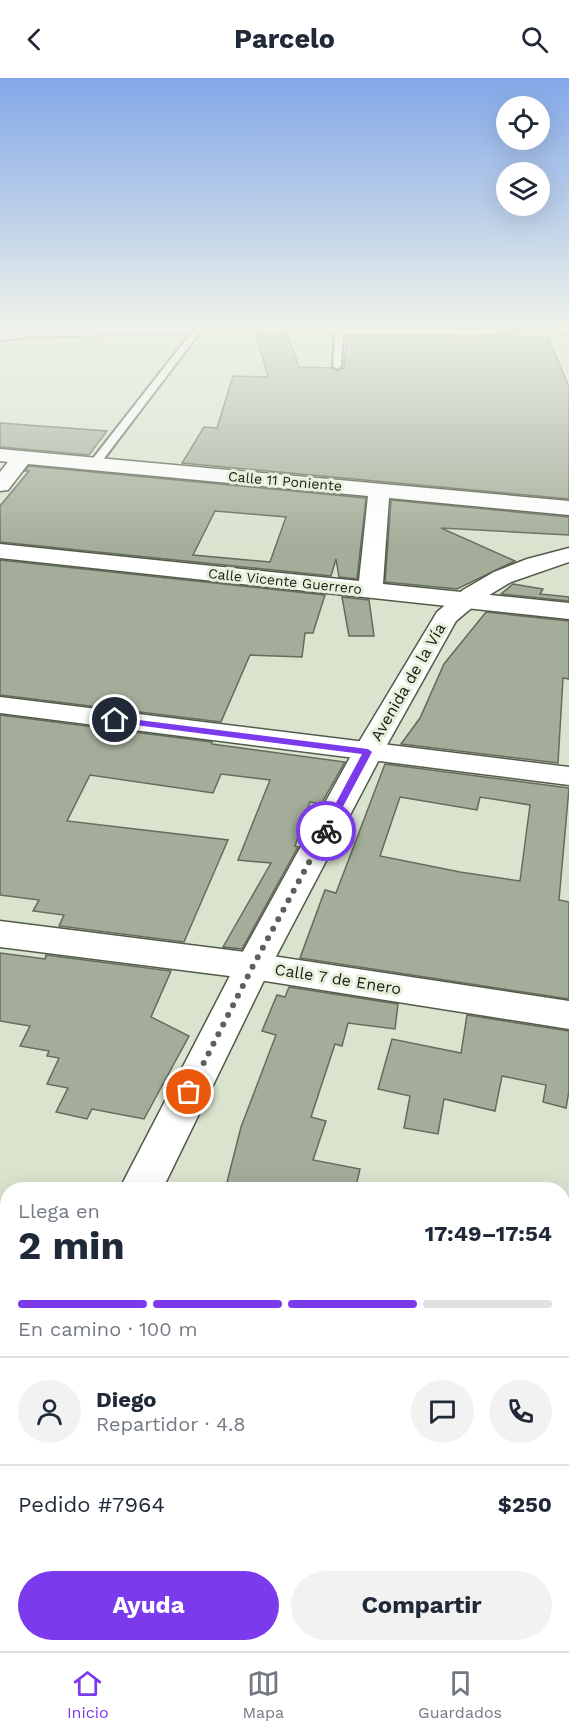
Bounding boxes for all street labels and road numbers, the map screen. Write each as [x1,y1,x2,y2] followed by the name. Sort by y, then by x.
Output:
[227,468,343,494] street label: Calle 11 Poniente
[207,565,363,597] street label: Calle Vicente Guerrero
[367,620,449,744] street label: Avenida de la Vía
[273,960,403,998] street label: Calle 7 de Enero

